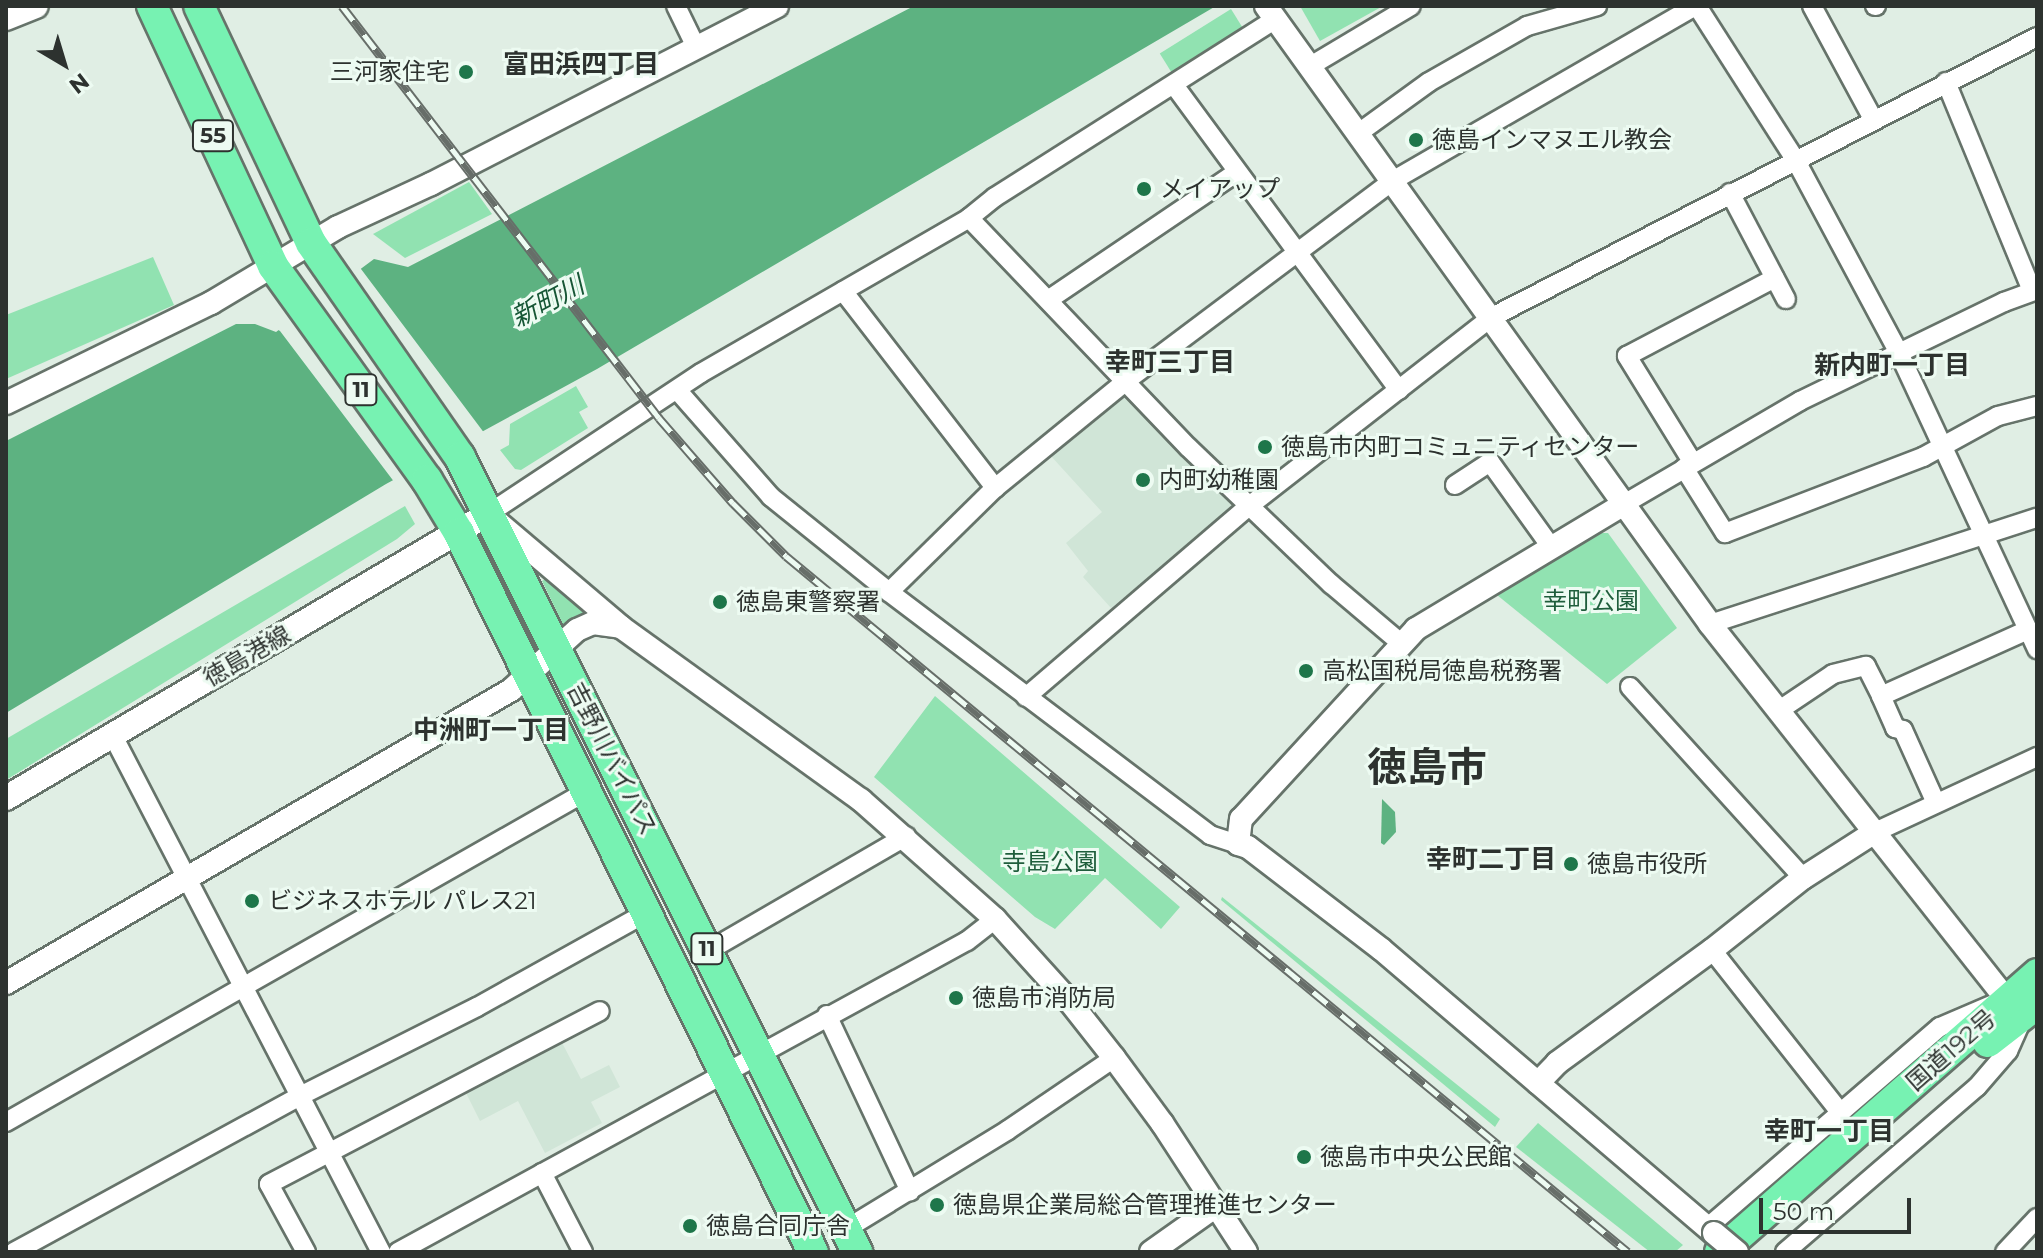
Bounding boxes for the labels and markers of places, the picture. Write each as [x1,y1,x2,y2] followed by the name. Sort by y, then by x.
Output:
[330,58,450,86] place label: 三河家住宅
[457,63,475,81] marker: 三河家住宅
[1432,126,1672,154] place label: 徳島インマヌエル教会
[1407,131,1425,149] marker: 徳島インマヌエル教会
[1160,175,1280,203] place label: メイアップ
[1135,180,1153,198] marker: メイアップ
[1281,433,1641,461] place label: 徳島市内町コミュニティセンター
[1256,438,1274,456] marker: 徳島市内町コミュニティセンター
[1159,466,1279,494] place label: 内町幼稚園
[1134,471,1152,489] marker: 内町幼稚園
[736,588,880,616] place label: 徳島東警察署
[711,593,729,611] marker: 徳島東警察署
[1322,657,1562,685] place label: 高松国税局徳島税務署
[1297,662,1315,680] marker: 高松国税局徳島税務署
[1587,850,1707,878] place label: 徳島市役所
[1562,855,1580,873] marker: 徳島市役所
[268,887,537,915] place label: ビジネスホテル パレス21
[243,892,261,910] marker: ビジネスホテル パレス21
[972,984,1116,1012] place label: 徳島市消防局
[947,989,965,1007] marker: 徳島市消防局
[1320,1143,1512,1171] place label: 徳島市中央公民館
[1295,1148,1313,1166] marker: 徳島市中央公民館
[953,1191,1337,1219] place label: 徳島県企業局総合管理推進センター
[928,1196,946,1214] marker: 徳島県企業局総合管理推進センター
[706,1212,850,1240] place label: 徳島合同庁舎
[681,1217,699,1235] marker: 徳島合同庁舎

